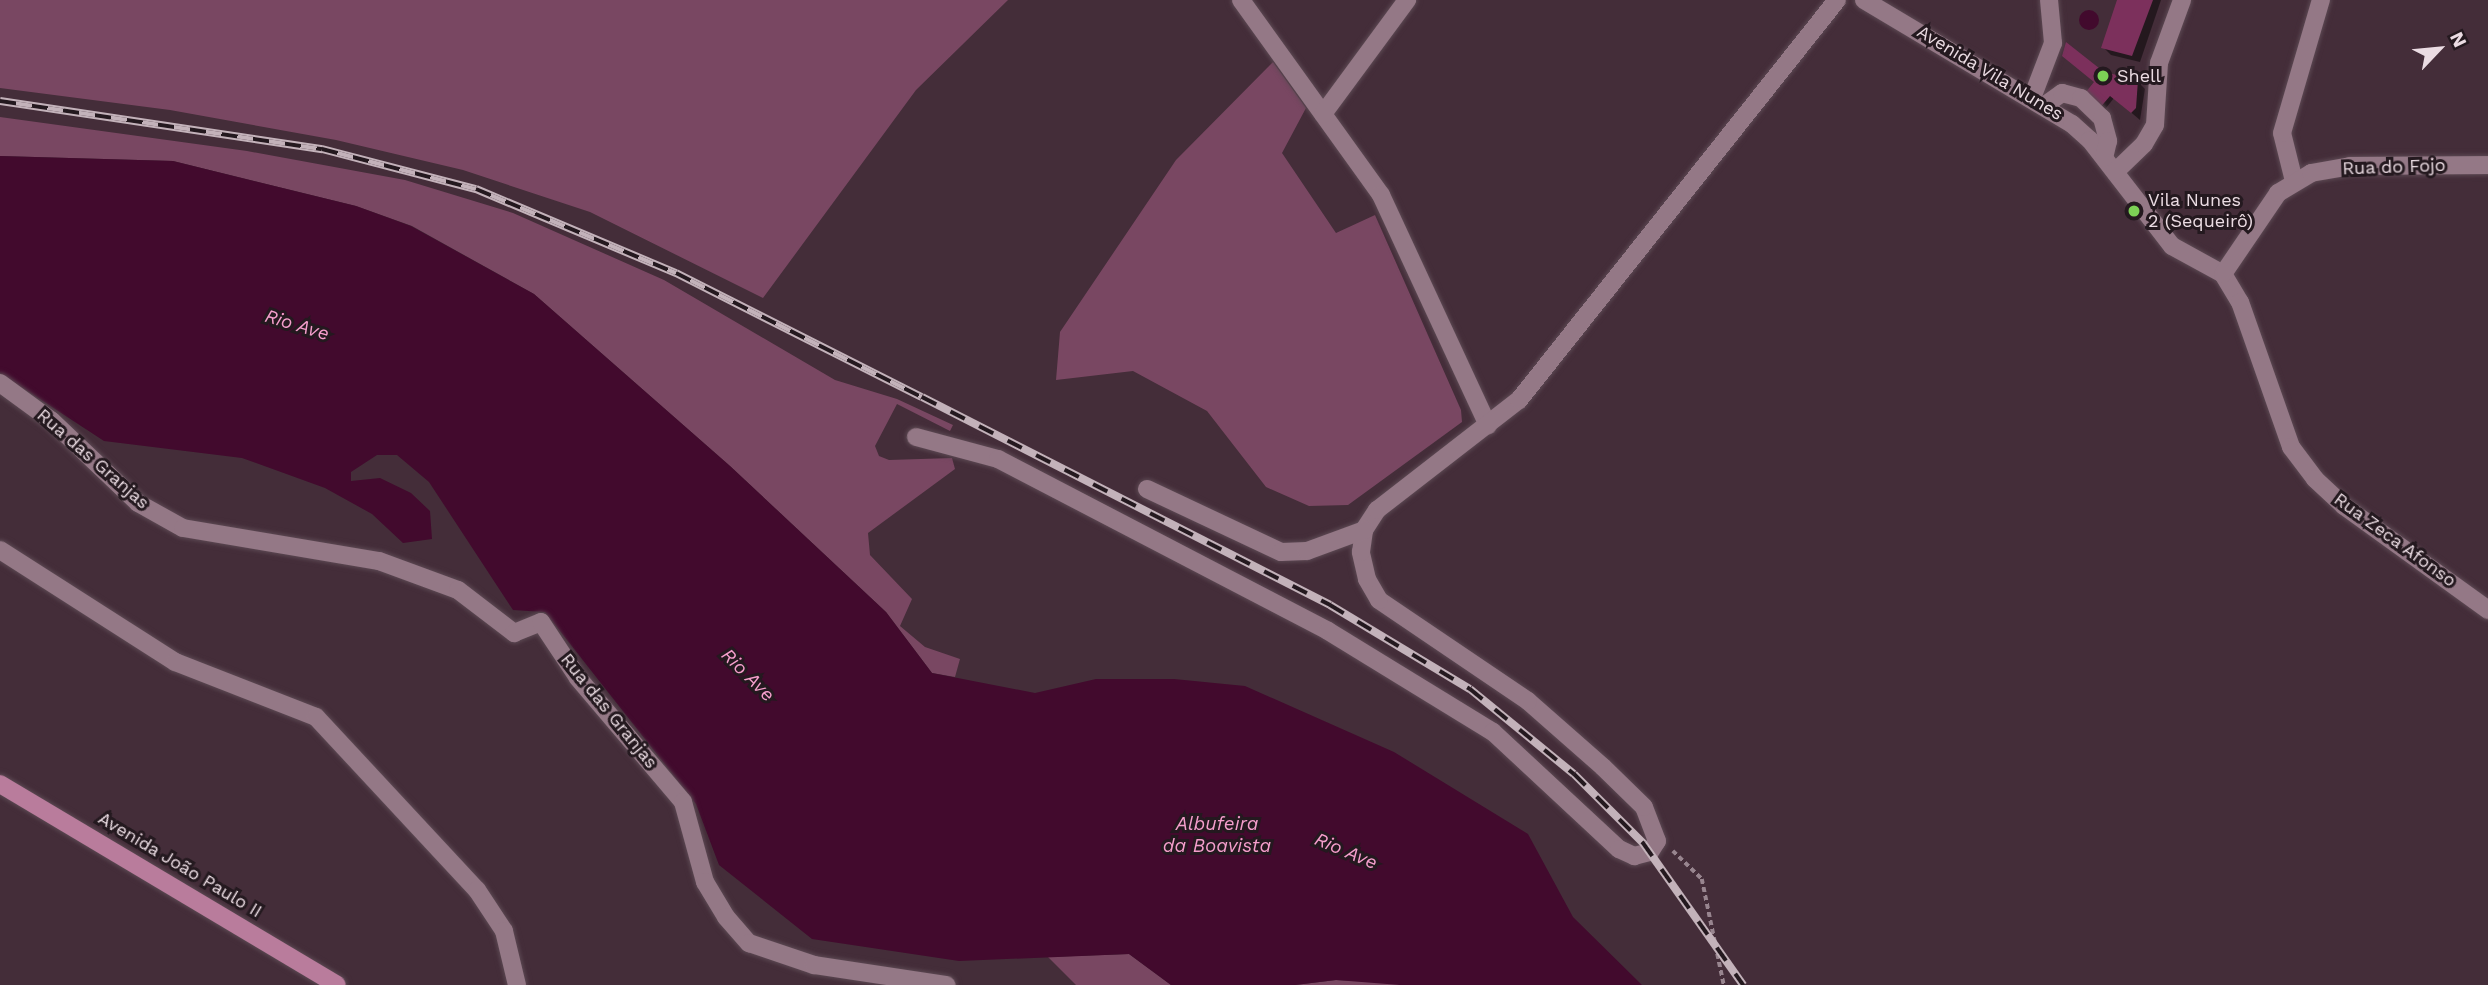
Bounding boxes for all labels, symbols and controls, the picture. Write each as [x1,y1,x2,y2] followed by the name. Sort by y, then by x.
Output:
[2404,14,2474,84] north arrow
[1912,20,2068,126] street label: Avenida Vila Nunes
[2445,28,2472,51] text: N
[2117,65,2161,87] place label: Shell
[2095,68,2111,84] marker: Shell
[2342,154,2446,180] street label: Rua do Fojo
[2148,190,2253,232] place label: Vila Nunes 2 (Sequeirô)
[2126,203,2142,219] marker: Vila Nunes 2 (Sequeirô)
[262,304,332,346] water label: Rio Ave
[32,404,154,514] street label: Rua das Granjas
[2329,488,2461,592] street label: Rua Zeca Afonso
[716,643,780,707] water label: Rio Ave
[556,649,662,773] street label: Rua das Granjas
[94,807,266,923] street label: Avenida João Paulo II
[1163,813,1271,857] water label: Albufeira da Boavista
[1311,827,1381,875] water label: Rio Ave

